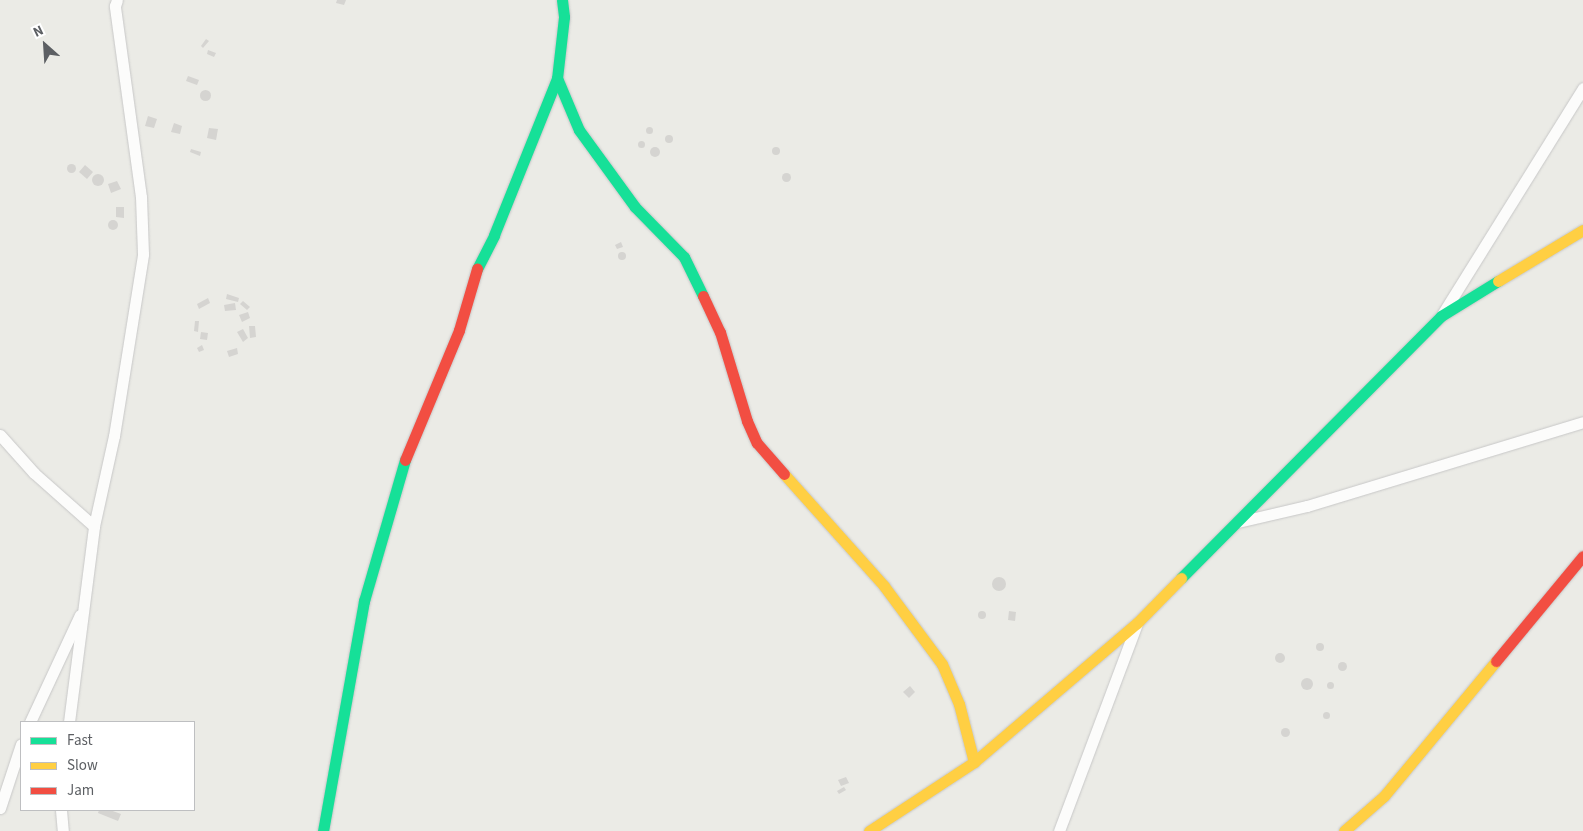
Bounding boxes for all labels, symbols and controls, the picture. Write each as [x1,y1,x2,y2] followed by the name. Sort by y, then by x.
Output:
[20,20,70,70] north arrow
[30,20,47,43] text: N
[20,721,195,811] legend
[67,730,93,751] text: Fast
[67,755,98,776] text: Slow
[67,780,94,801] text: Jam

